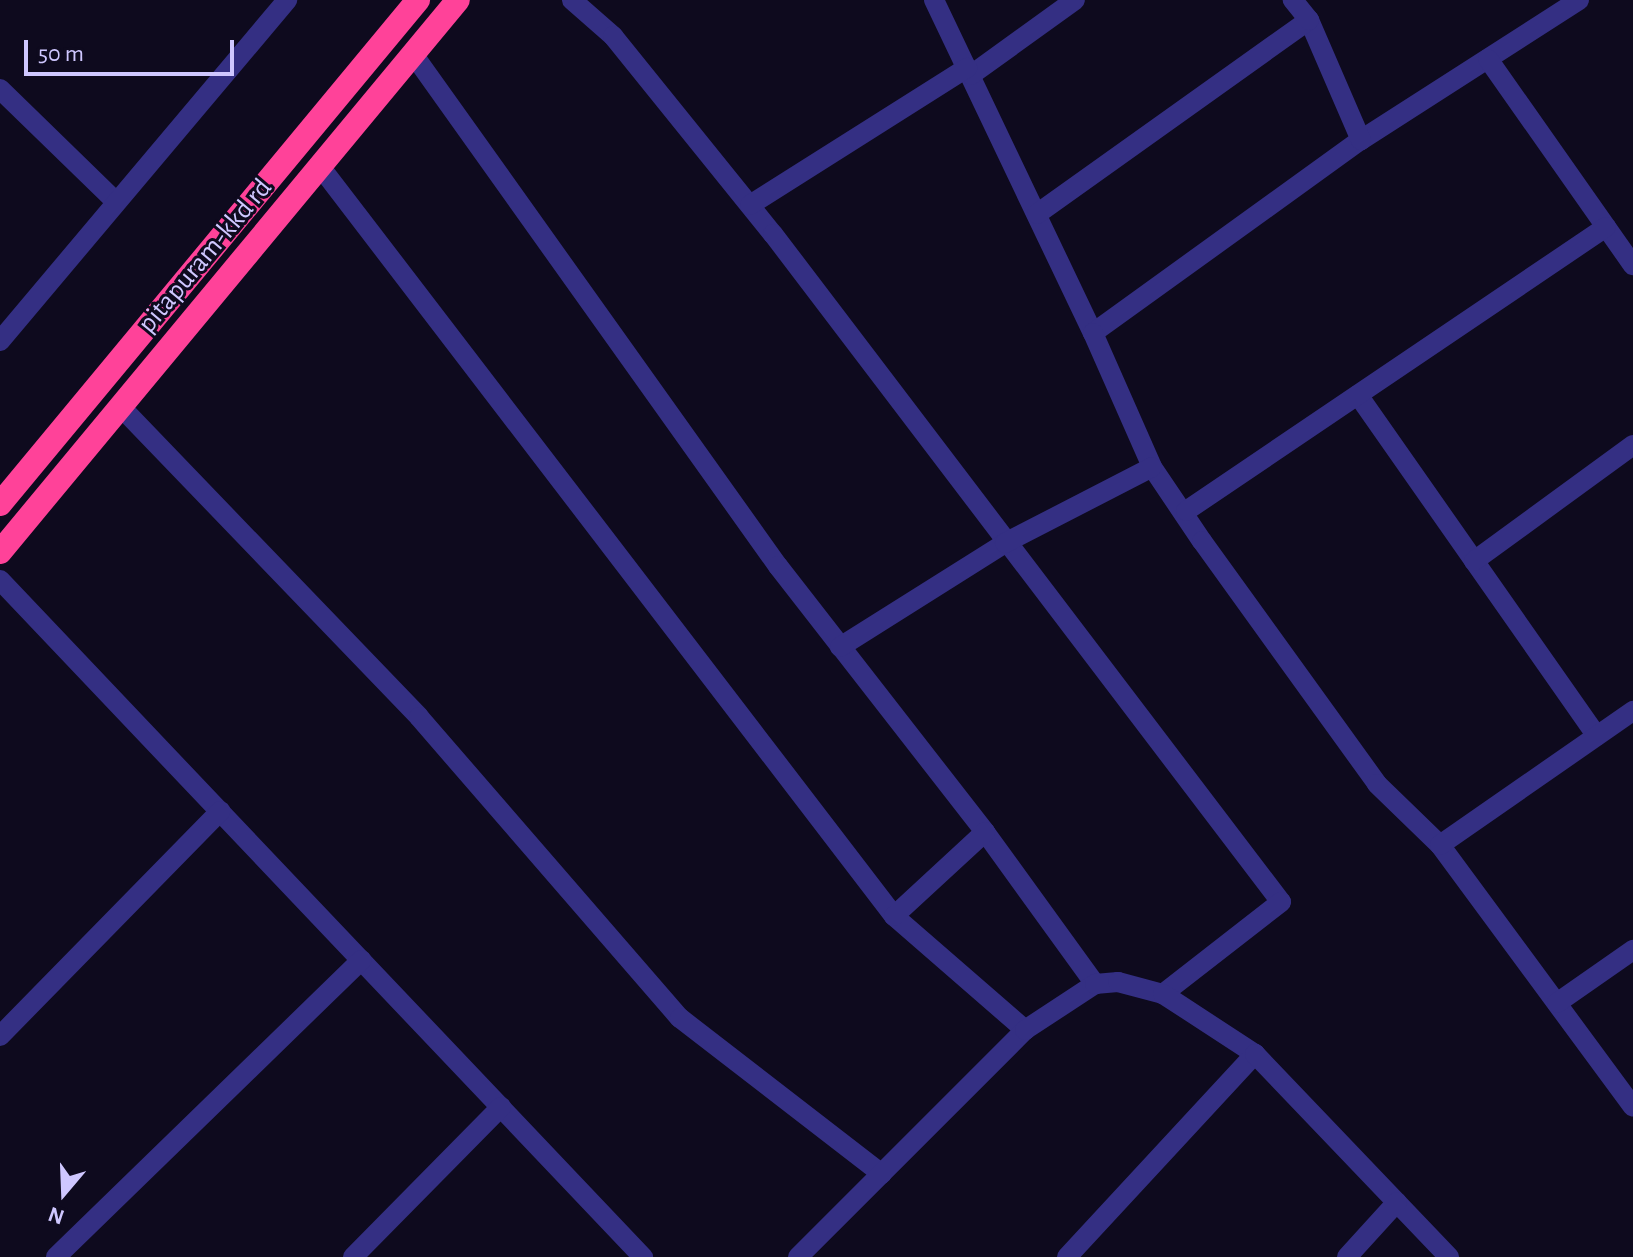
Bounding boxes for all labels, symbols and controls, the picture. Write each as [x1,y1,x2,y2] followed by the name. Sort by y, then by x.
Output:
[28,24,238,74] scale bar
[38,42,84,66] text: 50 m
[131,172,279,340] street label: pitapuram-kkd rd
[24,1153,104,1233] north arrow
[45,1203,67,1229] text: N

